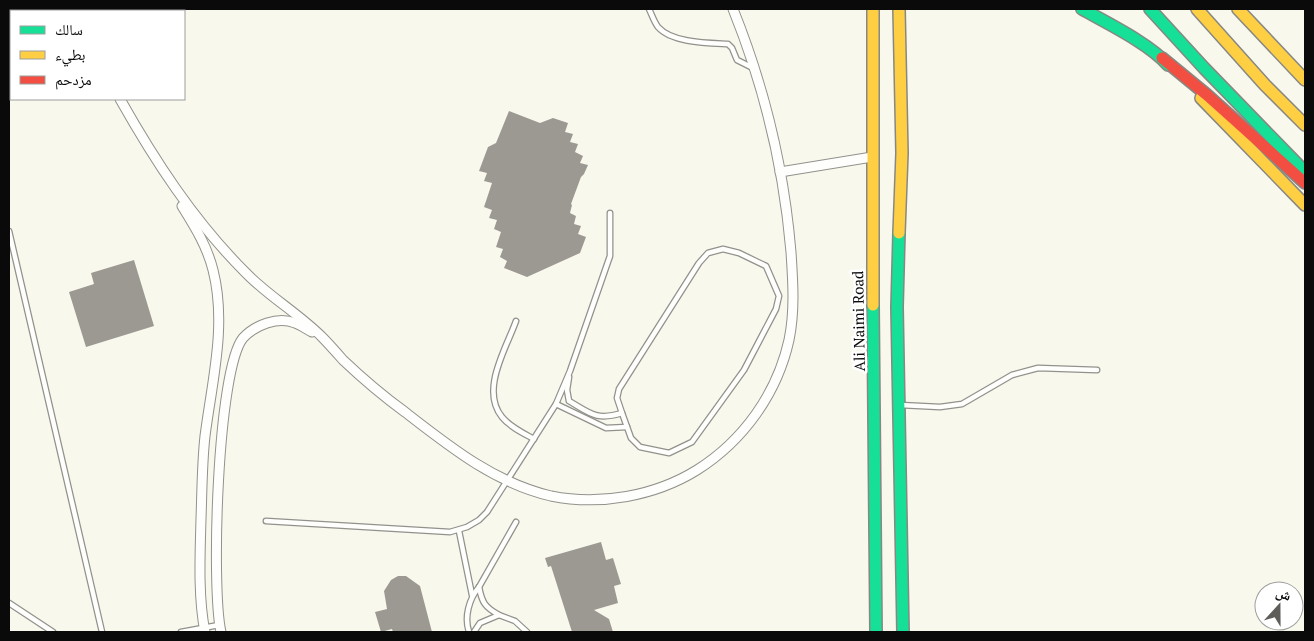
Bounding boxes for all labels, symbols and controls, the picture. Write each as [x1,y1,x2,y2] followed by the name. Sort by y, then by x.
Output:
[10,10,185,100] legend
[55,19,83,39] text: سالك
[55,44,85,67] text: بطيء
[55,69,92,90] text: مزدحم
[847,271,869,371] street label: Ali Naimi Road
[1254,581,1304,631] north arrow
[1273,582,1294,605] text: ش

